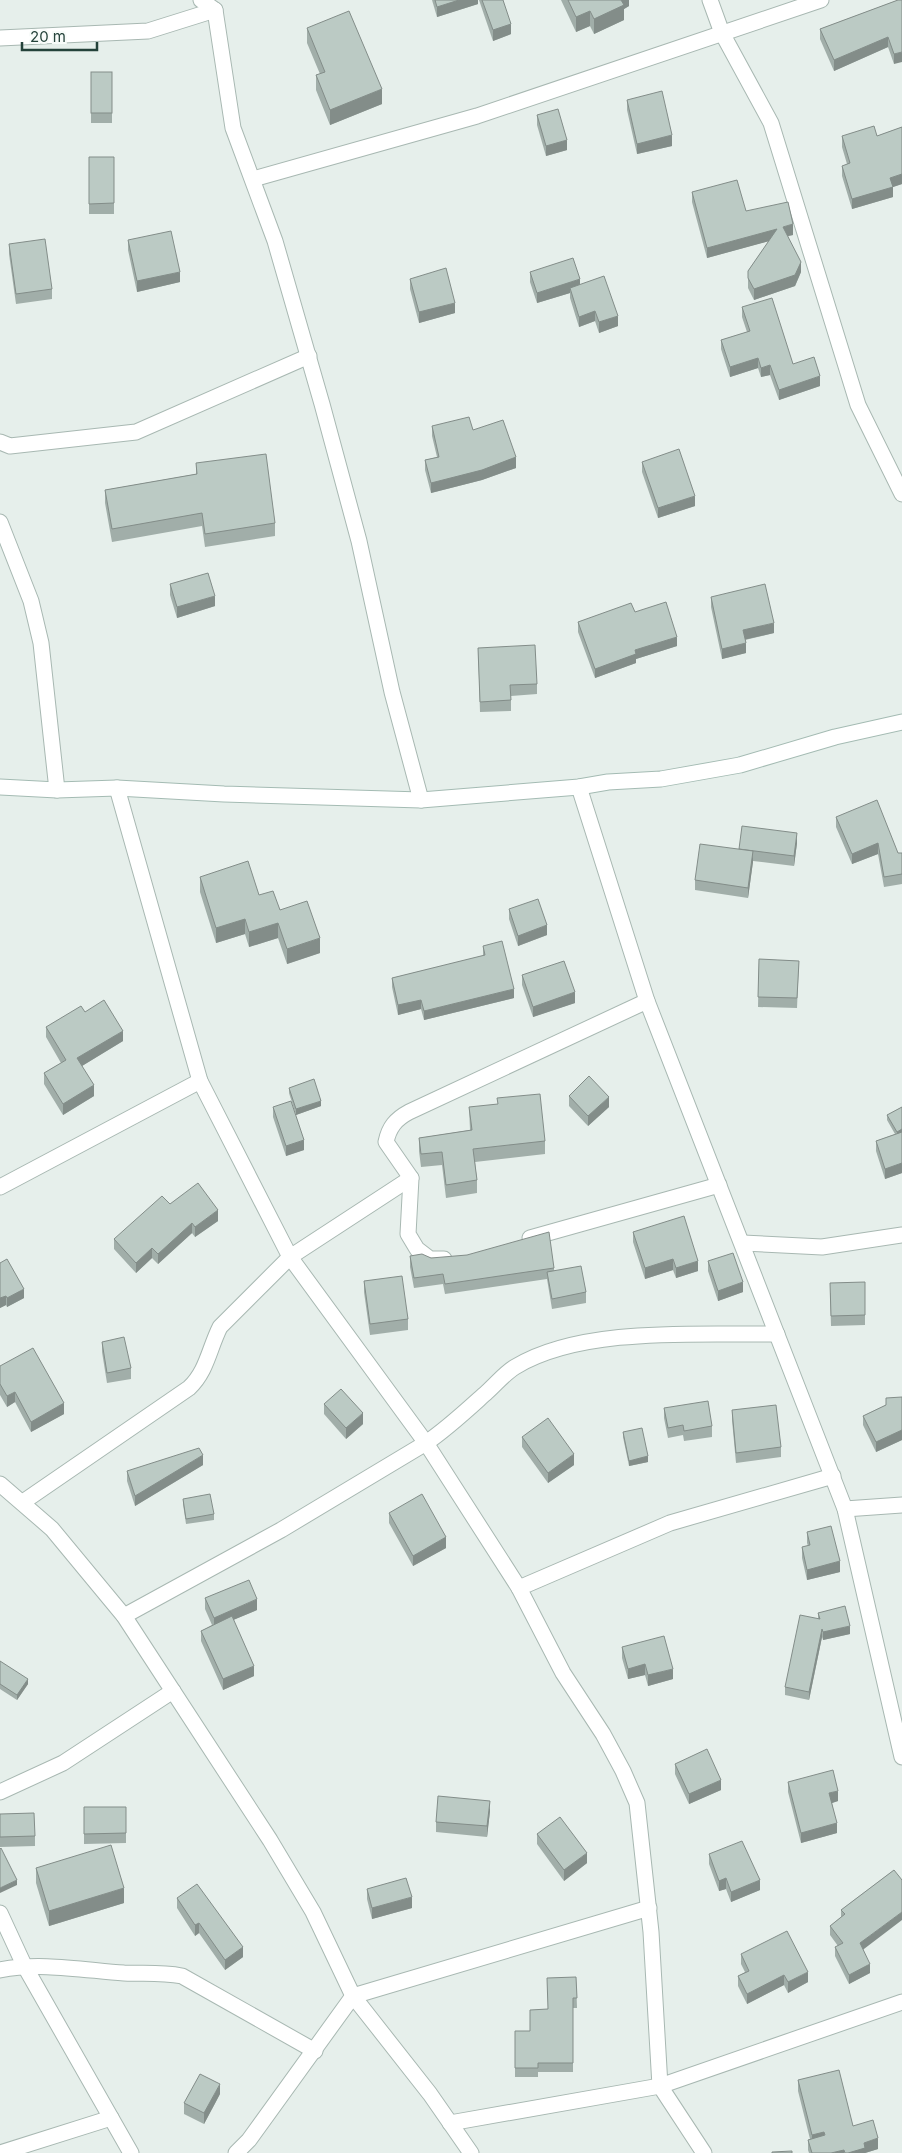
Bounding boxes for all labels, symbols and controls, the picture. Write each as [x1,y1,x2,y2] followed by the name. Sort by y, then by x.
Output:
[22,20,98,52] scale bar
[30,27,66,46] text: 20 m

